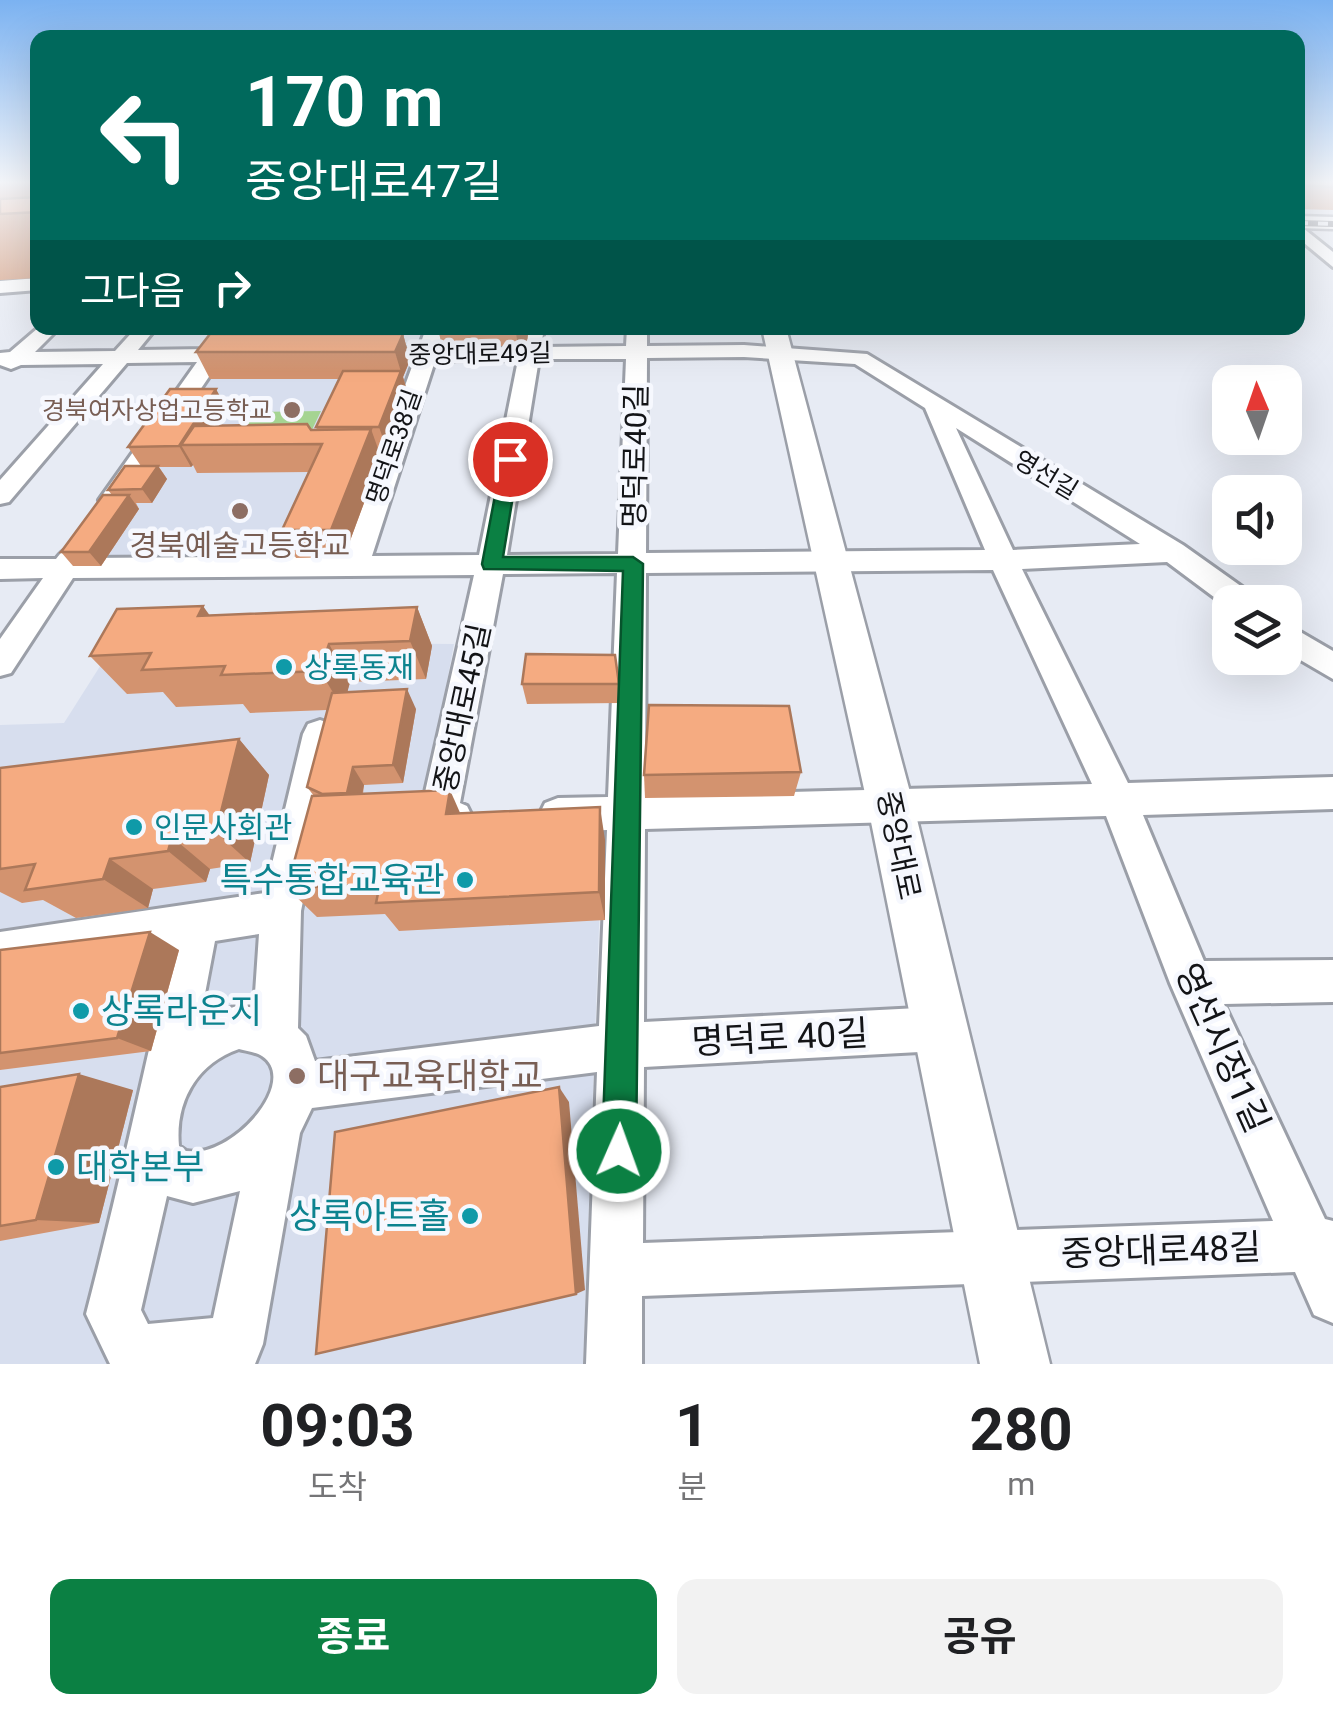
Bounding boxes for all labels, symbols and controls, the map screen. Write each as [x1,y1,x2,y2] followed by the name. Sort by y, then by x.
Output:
[245,61,444,143] text: 170 m
[80,70,210,200] icon: left
[245,155,503,208] text: 중앙대로47길
[205,260,260,315] icon: right
[80,269,185,313] text: 그다음
[408,338,552,370] street label: 중앙대로49길
[1212,365,1302,455] north arrow
[1212,365,1302,675] map controls
[616,384,654,528] street label: 명덕로40길
[361,385,427,509] street label: 명덕로38길
[42,396,272,425] place label: 경북여자상업고등학교
[281,399,303,421] marker: 경북여자상업고등학교
[468,417,553,502] pin
[483,432,538,487] icon: arrive
[1009,445,1083,505] street label: 영선길
[1212,475,1302,565] button: sound
[229,500,251,522] marker: 경북예술고등학교
[130,528,350,563] place label: 경북예술고등학교
[1212,585,1302,675] button: layers
[427,620,497,796] street label: 중앙대로45길
[304,650,414,685] place label: 상록동재
[273,656,295,678] marker: 상록동재
[870,787,928,903] street label: 중앙대로
[154,810,292,845] place label: 인문사회관
[123,816,145,838] marker: 인문사회관
[220,860,445,901] place label: 특수통합교육관
[454,869,476,891] marker: 특수통합교육관
[1167,957,1277,1139] street label: 영선시장1길
[101,991,262,1032] place label: 상록라운지
[70,1000,92,1022] marker: 상록라운지
[691,1013,869,1063] street label: 명덕로 40길
[317,1056,542,1097] place label: 대구교육대학교
[286,1065,308,1087] marker: 대구교육대학교
[567,1099,671,1203] position arrow
[76,1147,205,1188] place label: 대학본부
[45,1156,67,1178] marker: 대학본부
[289,1196,450,1237] place label: 상록아트홀
[459,1205,481,1227] marker: 상록아트홀
[1060,1227,1262,1275] street label: 중앙대로48길
[260,1390,415,1461] text: 09:03
[675,1390,709,1461] text: 1
[970,1394,1073,1465] text: 280
[1007,1465,1035,1503] text: m
[308,1468,367,1506] text: 도착
[677,1468,707,1506] text: 분
[50,1579,657,1694] button: 종료
[677,1579,1283,1694] button: 공유

